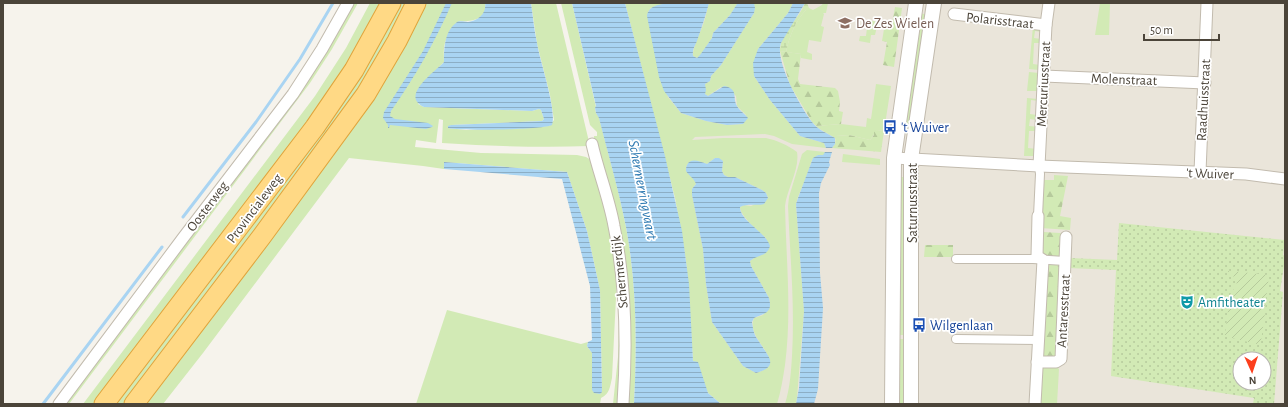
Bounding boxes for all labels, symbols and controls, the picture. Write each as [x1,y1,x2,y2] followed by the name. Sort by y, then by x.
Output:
[965,10,1035,32] street label: Polarisstraat
[837,15,853,31] school or university icon: De Zes Wielen
[1144,16,1219,42] scale bar
[856,17,934,31] place label: De Zes Wielen
[1150,24,1173,36] text: 50 m
[1035,40,1053,127] street label: Mercuriusstraat
[1195,58,1213,141] street label: Raadhuisstraat
[1091,72,1158,88] street label: Molenstraat
[882,119,898,135] bus stop icon: 't Wuiver
[901,121,949,135] place label: 't Wuiver
[626,139,660,241] water label: Schermerringvaart
[906,163,920,243] street label: Saturnusstraat
[1186,166,1235,182] street label: 't Wuiver
[224,171,285,246] street label: Provincialeweg
[185,179,231,234] street label: Oosterweg
[609,234,631,309] street label: Schermerdijk
[1055,273,1073,348] street label: Antaresstraat
[1179,294,1195,310] theatre icon: Amfitheater
[1198,296,1265,310] place label: Amfitheater
[911,317,927,333] bus stop icon: Wilgenlaan
[930,319,993,333] place label: Wilgenlaan
[1232,351,1272,391] north arrow
[1248,375,1257,386] text: N

